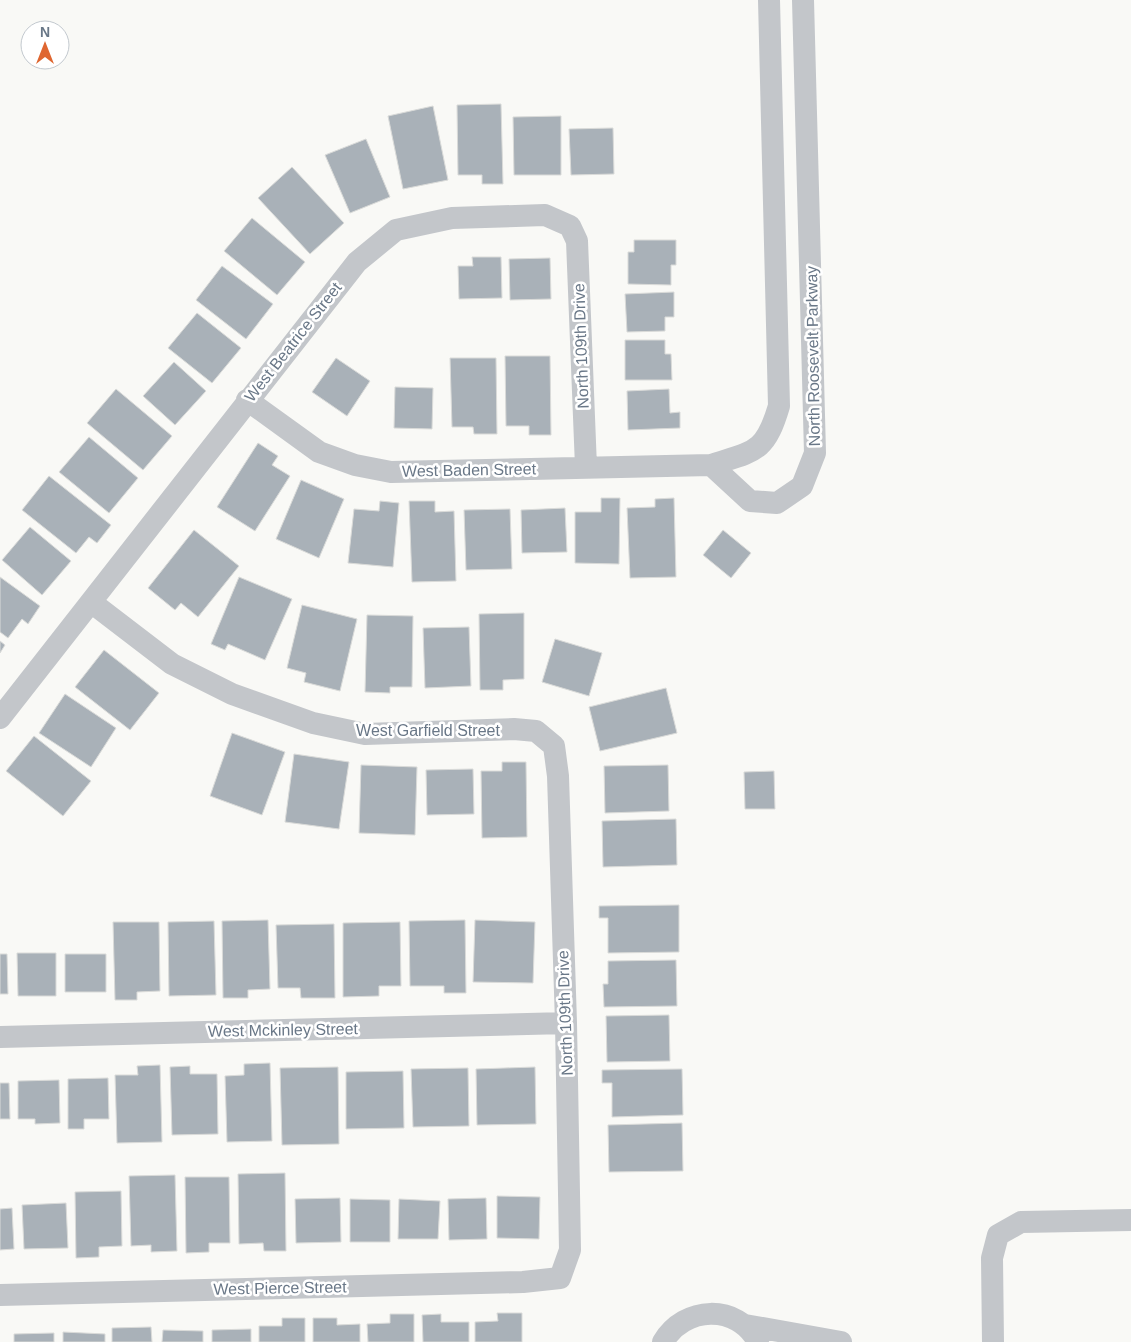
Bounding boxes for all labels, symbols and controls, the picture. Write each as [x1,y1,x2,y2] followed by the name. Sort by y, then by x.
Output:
[20,20,70,70] north arrow
[40,24,50,40] text: N
[803,266,823,446] street label: North Roosevelt Parkway
[241,279,345,405] street label: West Beatrice Street
[570,283,592,409] street label: North 109th Drive
[402,460,537,480] street label: West Baden Street
[356,722,500,739] street label: West Garfield Street
[554,950,576,1076] street label: North 109th Drive
[208,1020,359,1040] street label: West Mckinley Street
[213,1278,347,1298] street label: West Pierce Street

